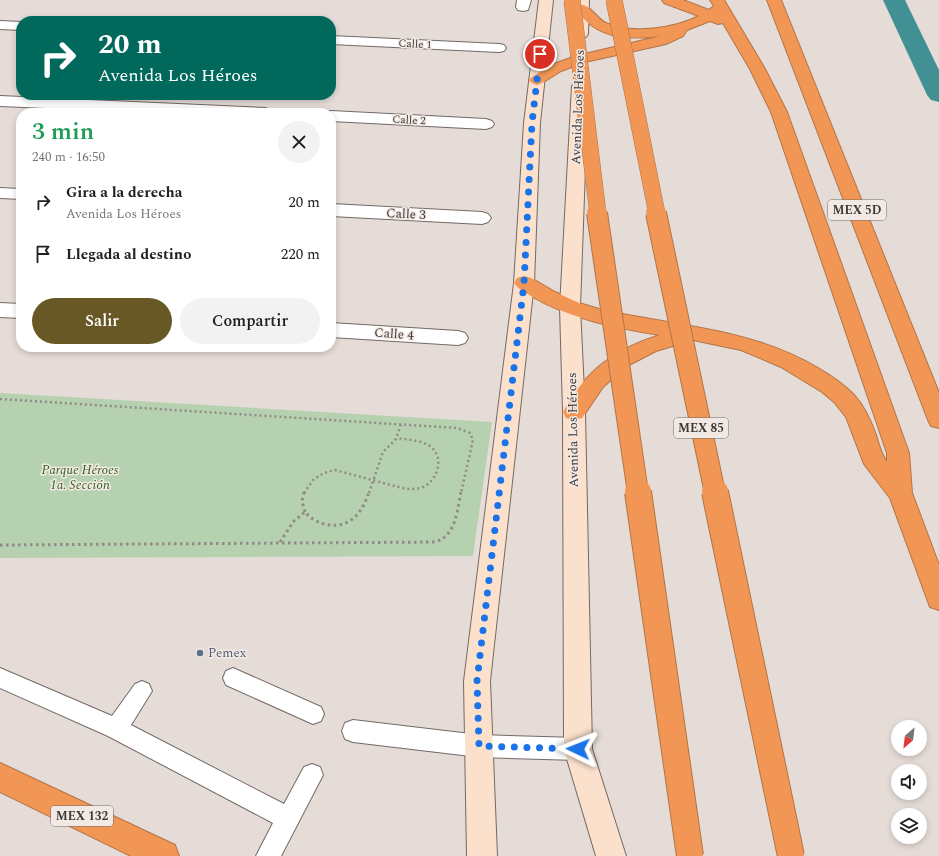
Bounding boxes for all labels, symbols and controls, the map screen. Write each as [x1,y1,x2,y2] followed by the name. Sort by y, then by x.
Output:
[98,23,162,66] text: 20 m
[32,32,84,84] icon: right
[398,35,432,53] street label: Calle 1
[523,37,557,71] pin
[529,43,551,65] icon: arrive
[566,49,590,165] street label: Avenida Los Héroes
[98,62,258,89] text: Avenida Los Héroes
[392,111,427,129] street label: Calle 2
[32,114,94,150] text: 3 min
[278,121,320,163] button: close
[32,147,105,167] text: 240 m · 16:50
[66,181,182,204] text: Gira a la derecha
[32,191,54,213] icon: right
[288,191,320,214] text: 20 m
[828,200,886,220] road number: MEX 5D
[386,203,427,225] street label: Calle 3
[66,204,181,224] text: Avenida Los Héroes
[32,243,54,265] icon: arrive
[66,243,191,266] text: Llegada al destino
[281,243,320,266] text: 220 m
[32,298,172,344] button: Salir
[180,298,320,344] button: Compartir
[374,323,415,345] street label: Calle 4
[562,372,584,488] street label: Avenida Los Héroes
[674,418,728,438] road number: MEX 85
[42,460,119,495] park label: Parque Héroes 1a. Sección
[208,643,247,663] place label: Pemex
[195,648,205,658] marker: Pemex
[891,720,927,756] north arrow
[891,720,927,844] map controls
[557,728,599,770] position arrow
[891,764,927,800] button: sound
[51,806,113,826] road number: MEX 132
[891,808,927,844] button: layers

